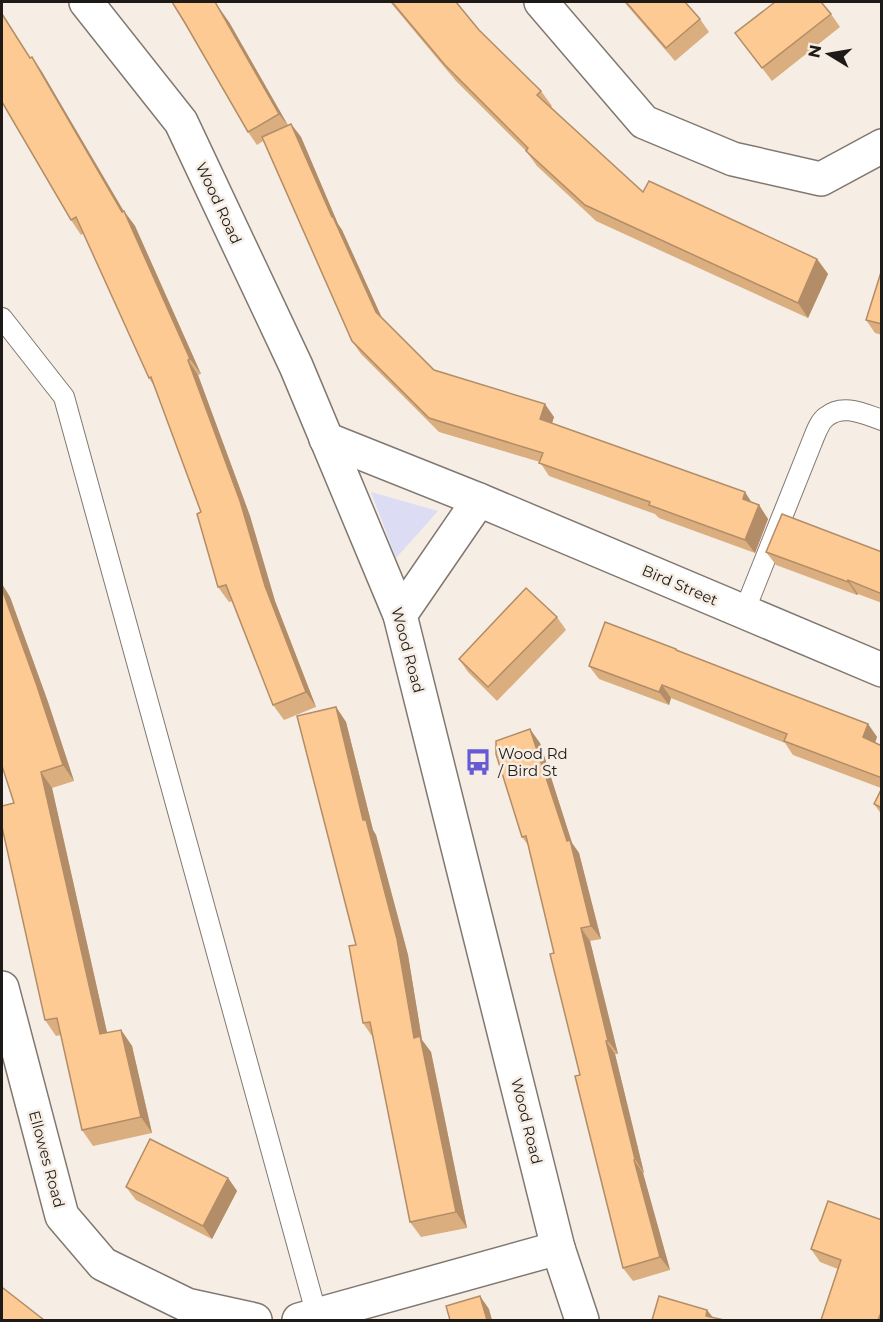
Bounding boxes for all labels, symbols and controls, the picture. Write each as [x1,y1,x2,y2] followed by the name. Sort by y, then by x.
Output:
[799,24,859,84] north arrow
[804,43,825,59] text: N
[192,159,246,247] street label: Wood Road
[639,561,721,609] street label: Bird Street
[387,605,429,695] street label: Wood Road
[497,744,568,780] place label: Wood Rd / Bird St
[463,747,493,777] bus stop icon: Wood Rd / Bird St
[507,1076,547,1166] street label: Wood Road
[25,1108,69,1210] street label: Ellowes Road

